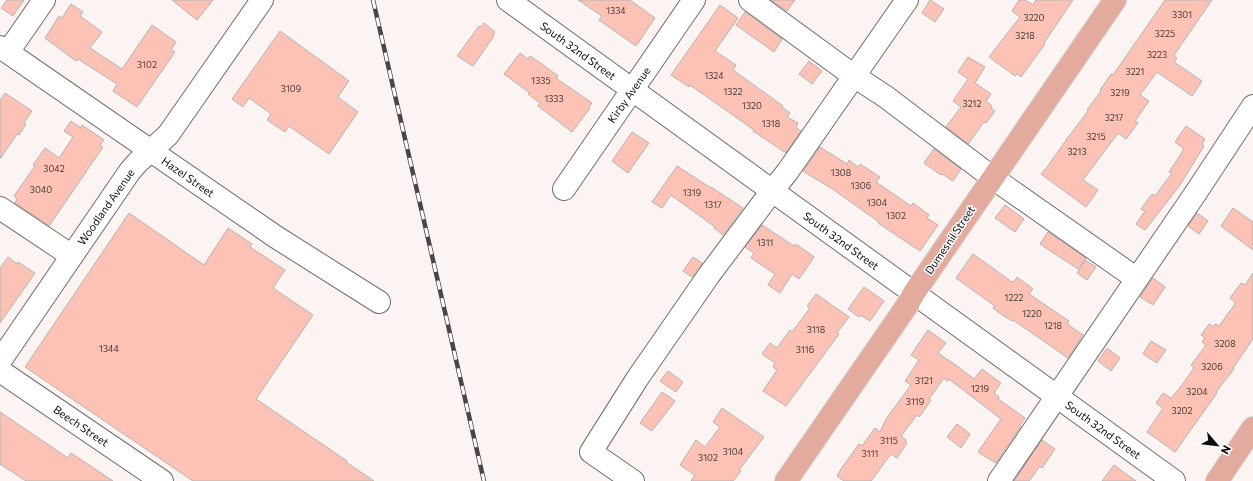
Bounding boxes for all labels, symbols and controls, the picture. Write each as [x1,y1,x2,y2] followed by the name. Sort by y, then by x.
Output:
[606,5,626,16] house number: 1334
[1172,9,1192,20] house number: 3301
[1024,12,1045,23] house number: 3220
[538,19,619,83] street label: South 32nd Street
[1155,28,1175,39] house number: 3225
[1015,30,1035,41] house number: 3218
[1147,49,1167,60] house number: 3223
[137,59,157,70] house number: 3102
[604,64,653,125] street label: Kirby Avenue
[1126,66,1144,77] house number: 3221
[704,70,724,81] house number: 1324
[531,75,551,86] house number: 1335
[281,83,301,94] house number: 3109
[724,86,742,97] house number: 1322
[1110,87,1130,98] house number: 3219
[544,93,564,104] house number: 1333
[963,98,981,109] house number: 3212
[742,100,762,111] house number: 1320
[1105,112,1124,123] house number: 3217
[762,118,780,129] house number: 1318
[1086,131,1106,142] house number: 3215
[1067,146,1087,157] house number: 3213
[159,154,217,200] street label: Hazel Street
[43,163,65,174] house number: 3042
[74,166,137,247] street label: Woodland Avenue
[831,167,851,178] house number: 1308
[851,180,871,191] house number: 1306
[30,184,52,195] house number: 3040
[683,187,701,198] house number: 1319
[867,197,888,208] house number: 1304
[704,199,722,210] house number: 1317
[922,203,978,276] street label: Dumesnil Street
[801,209,882,273] street label: South 32nd Street
[886,210,906,221] house number: 1302
[757,237,773,248] house number: 1311
[1005,292,1023,303] house number: 1222
[1022,308,1042,319] house number: 1220
[1044,320,1062,331] house number: 1218
[807,324,825,335] house number: 3118
[1214,338,1236,349] house number: 3208
[99,343,119,354] house number: 1344
[796,344,814,355] house number: 3116
[1201,361,1223,372] house number: 3206
[915,375,933,386] house number: 3121
[971,383,989,394] house number: 1219
[1186,386,1208,397] house number: 3204
[906,396,924,407] house number: 3119
[1063,398,1144,462] street label: South 32nd Street
[51,402,112,449] street label: Beech Street
[1172,405,1192,416] house number: 3202
[1197,425,1237,465] north arrow
[880,435,898,446] house number: 3115
[1219,443,1234,457] text: N
[723,446,744,457] house number: 3104
[862,448,878,459] house number: 3111
[698,452,718,463] house number: 3102

